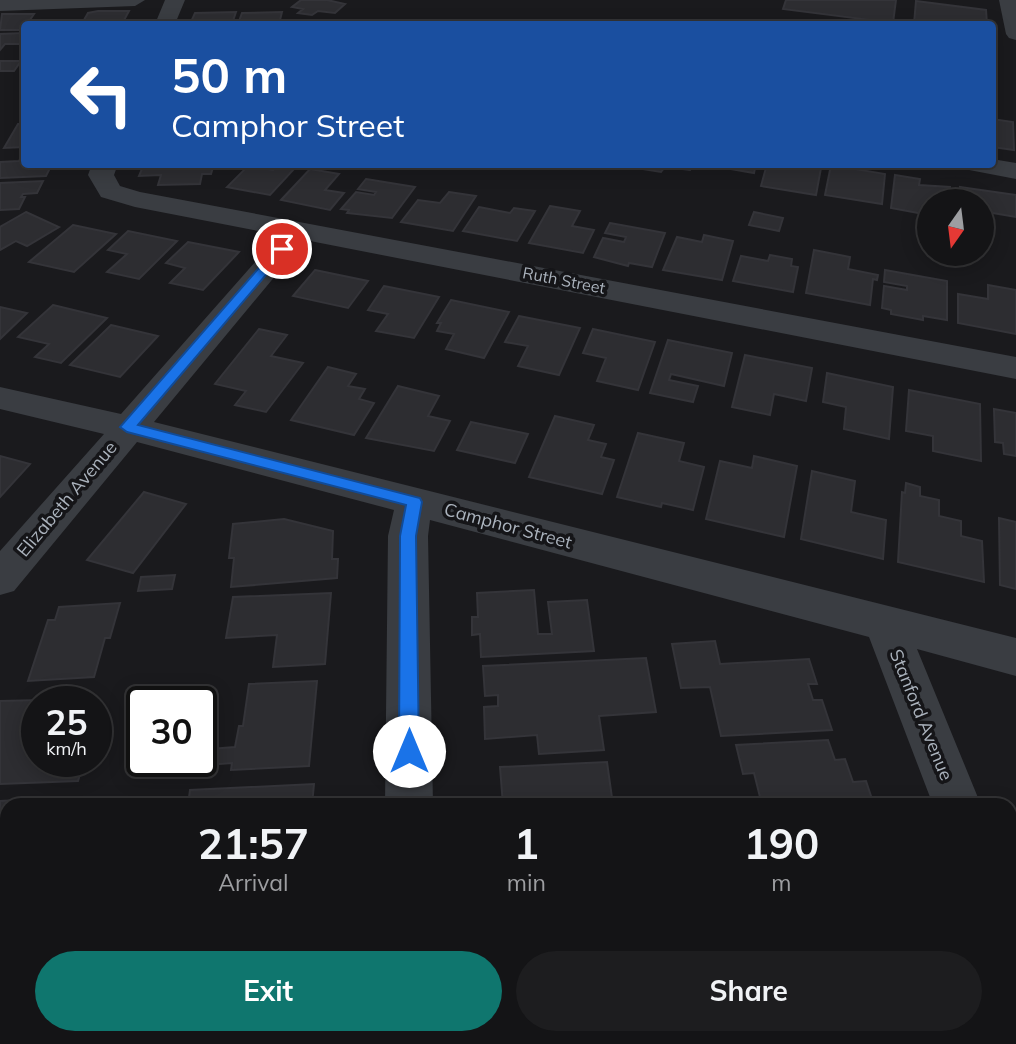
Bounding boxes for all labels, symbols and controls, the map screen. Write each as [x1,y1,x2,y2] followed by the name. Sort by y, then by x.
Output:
[171,44,287,105] text: 50 m
[56,49,147,140] icon: left
[171,105,404,145] text: Camphor Street
[917,189,994,266] north arrow
[917,189,994,266] map controls
[252,219,312,279] pin
[263,230,301,268] icon: arrive
[521,262,607,298] street label: Ruth Street
[12,436,122,561] street label: Elizabeth Avenue
[442,497,575,554] street label: Camphor Street
[885,646,958,784] street label: Stanford Avenue
[126,686,217,777] speed limit sign: 30
[45,700,88,744] text: 25
[372,714,446,788] position arrow
[46,737,87,760] text: km/h
[198,817,309,870] text: 21:57
[514,817,539,870] text: 1
[744,817,819,870] text: 190
[218,868,289,897] text: Arrival
[507,868,546,897] text: min
[771,868,792,897] text: m
[35,951,502,1031] button: Exit
[516,951,982,1031] button: Share

